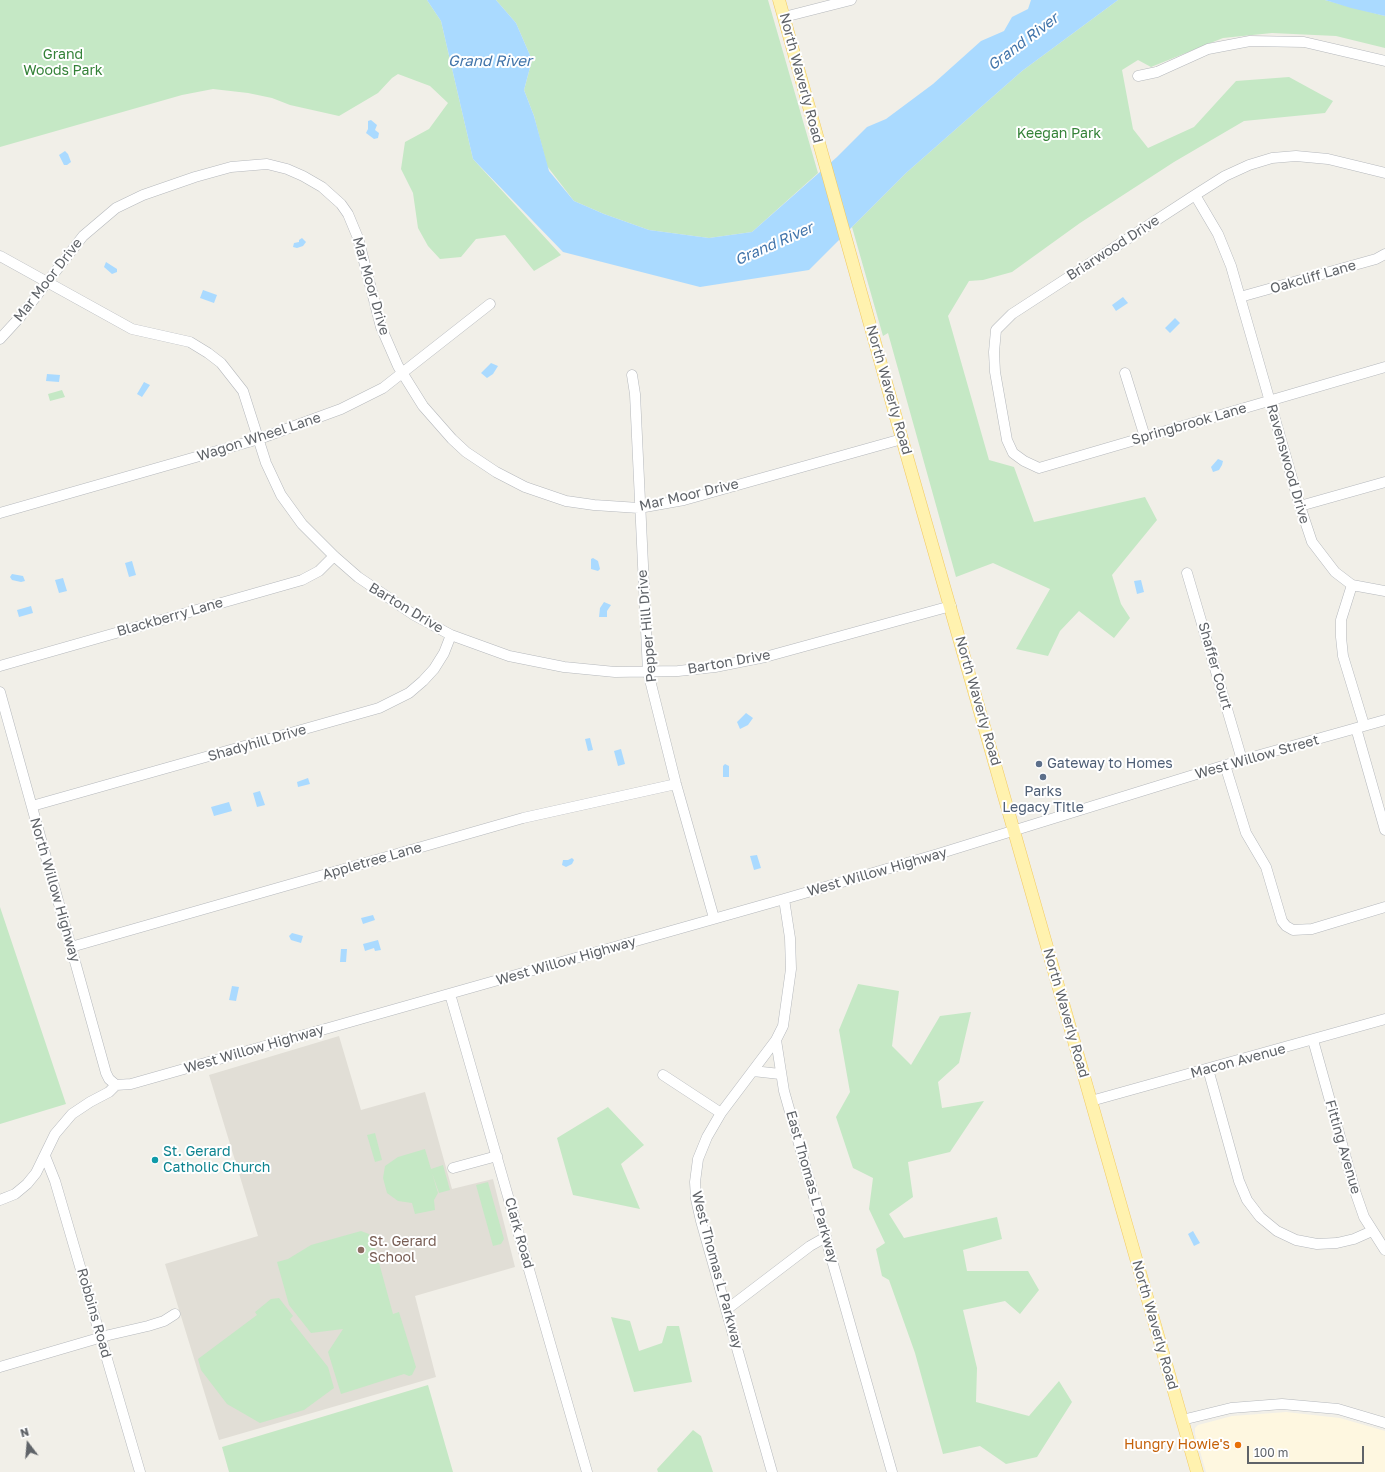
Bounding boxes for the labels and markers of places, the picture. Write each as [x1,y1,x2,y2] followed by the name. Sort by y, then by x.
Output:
[1047,756,1173,772] place label: Gateway to Homes
[1034,759,1044,769] marker: Gateway to Homes
[1038,772,1048,782] marker: Parks Legacy Title
[1002,784,1084,816] place label: Parks Legacy Title
[163,1144,270,1176] place label: St. Gerard Catholic Church
[150,1155,160,1165] marker: St. Gerard Catholic Church
[369,1234,437,1266] place label: St. Gerard School
[356,1245,366,1255] marker: St. Gerard School
[1124,1437,1230,1453] place label: Hungry Howie's
[1233,1440,1243,1450] marker: Hungry Howie's

